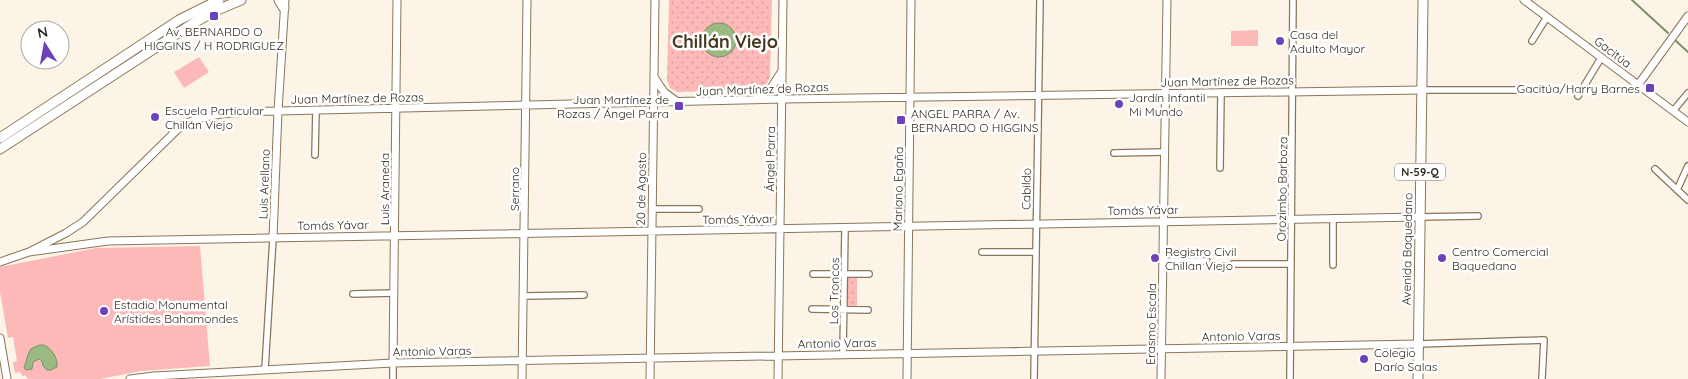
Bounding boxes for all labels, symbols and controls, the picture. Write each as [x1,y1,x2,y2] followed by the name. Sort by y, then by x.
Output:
[208,10,220,22] marker: Av. BERNARDO O HIGGINS / H RODRIGUEZ
[20,20,70,70] north arrow
[36,22,49,42] text: N
[144,24,284,53] place label: Av. BERNARDO O HIGGINS / H RODRIGUEZ
[1290,27,1366,56] place label: Casa del Adulto Mayor
[672,30,778,53] district label: Chillán Viejo
[1591,33,1635,71] street label: Gacitúa
[1274,35,1286,47] marker: Casa del Adulto Mayor
[1160,72,1294,90] street label: Juan Martínez de Rozas
[695,79,829,99] street label: Juan Martínez de Rozas
[1517,81,1640,96] place label: Gacitúa/Harry Barnes
[1644,82,1656,94] marker: Gacitúa/Harry Barnes
[290,89,424,107] street label: Juan Martínez de Rozas
[1129,90,1205,119] place label: Jardín Infantil Mi Mundo
[557,92,669,121] place label: Juan Martínez de Rozas / Ángel Parra
[1113,98,1125,110] marker: Jardín Infantil Mi Mundo
[673,100,685,112] marker: Juan Martínez de Rozas / Ángel Parra
[165,103,264,132] place label: Escuela Particular Chillán Viejo
[911,106,1039,135] place label: ANGEL PARRA / Av. BERNARDO O HIGGINS
[149,111,161,123] marker: Escuela Particular Chillán Viejo
[895,114,907,126] marker: ANGEL PARRA / Av. BERNARDO O HIGGINS
[762,126,778,192] street label: Ángel Parra
[1274,136,1290,242] street label: Orozimbo Barboza
[890,147,906,231] street label: Mariano Egaña
[255,148,273,220] street label: Luis Arellano
[633,152,649,226] street label: 20 de Agosto
[377,153,392,225] street label: Luis Araneda
[1395,163,1445,180] road number: N-59-Q
[507,167,522,211] street label: Serrano
[1018,168,1034,210] street label: Cabildo
[1399,193,1415,305] street label: Avenida Baquedano
[1107,202,1179,218] street label: Tomás Yávar
[702,211,774,227] street label: Tomás Yávar
[297,217,369,233] street label: Tomás Yávar
[1165,244,1236,273] place label: Registro Civil Chillan Viejo
[1452,244,1548,273] place label: Centro Comercial Baquedano
[1149,252,1161,264] marker: Registro Civil Chillan Viejo
[1436,252,1448,264] marker: Centro Comercial Baquedano
[826,257,842,324] street label: Los Troncos
[1143,283,1159,365] street label: Erasmo Escala
[114,297,239,326] place label: Estadio Monumental Arístides Bahamondes
[98,305,110,317] marker: Estadio Monumental Arístides Bahamondes
[1202,328,1281,344] street label: Antonio Varas
[798,335,877,351] street label: Antonio Varas
[393,343,472,359] street label: Antonio Varas
[1374,345,1438,374] place label: Colegio Darío Salas
[1358,353,1370,365] marker: Colegio Darío Salas

